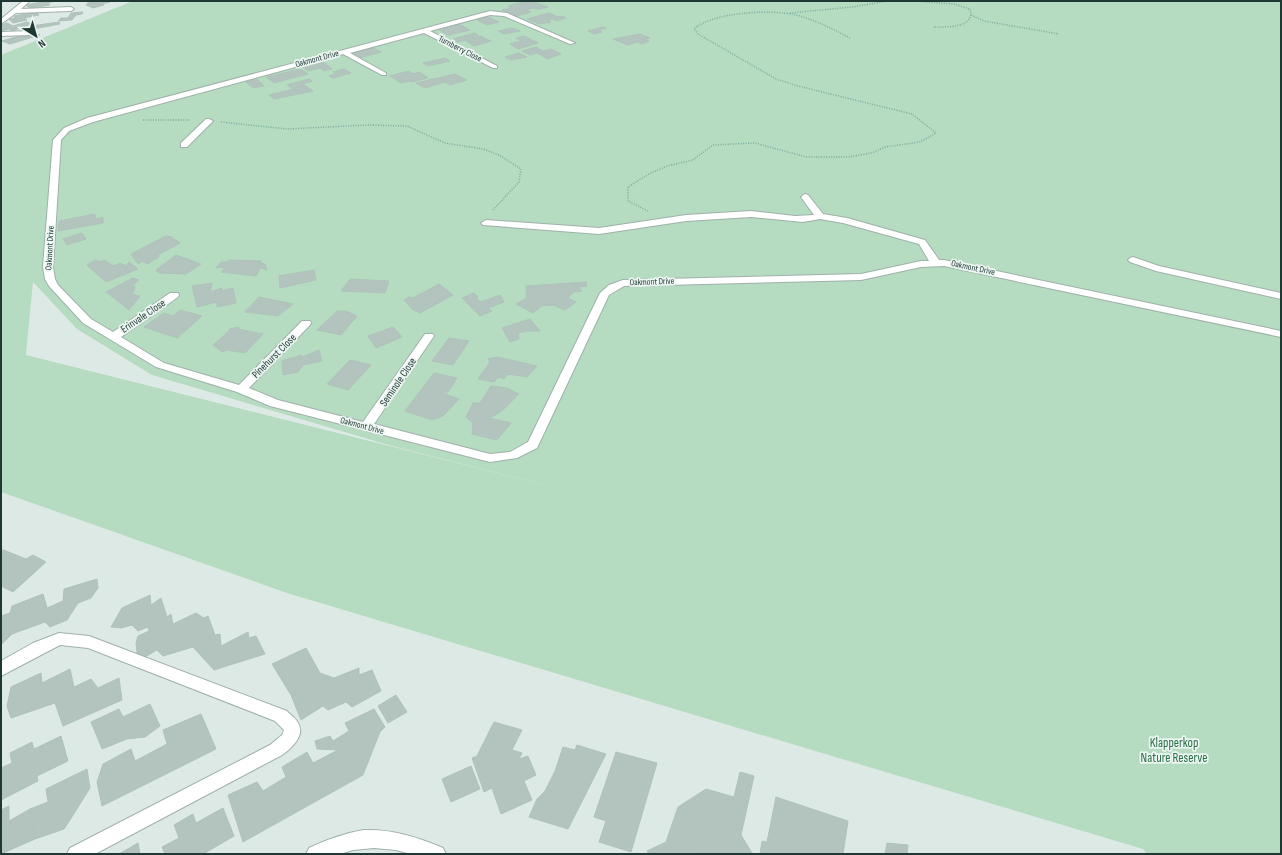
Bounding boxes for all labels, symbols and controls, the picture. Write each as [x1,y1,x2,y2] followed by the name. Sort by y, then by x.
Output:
[16,16,56,56] north arrow
[436,33,484,65] street label: Turnberry Close
[35,37,48,51] text: N
[294,48,340,70] street label: Oakmont Drive
[43,225,57,271] street label: Oakmont Drive
[950,258,996,278] street label: Oakmont Drive
[630,276,675,288] street label: Oakmont Drive
[118,296,168,336] street label: Erinvale Close
[249,331,299,381] street label: Pinehurst Close
[377,355,419,409] street label: Seminole Close
[339,415,385,437] street label: Oakmont Drive
[1141,735,1207,766] park label: Klapperkop Nature Reserve

